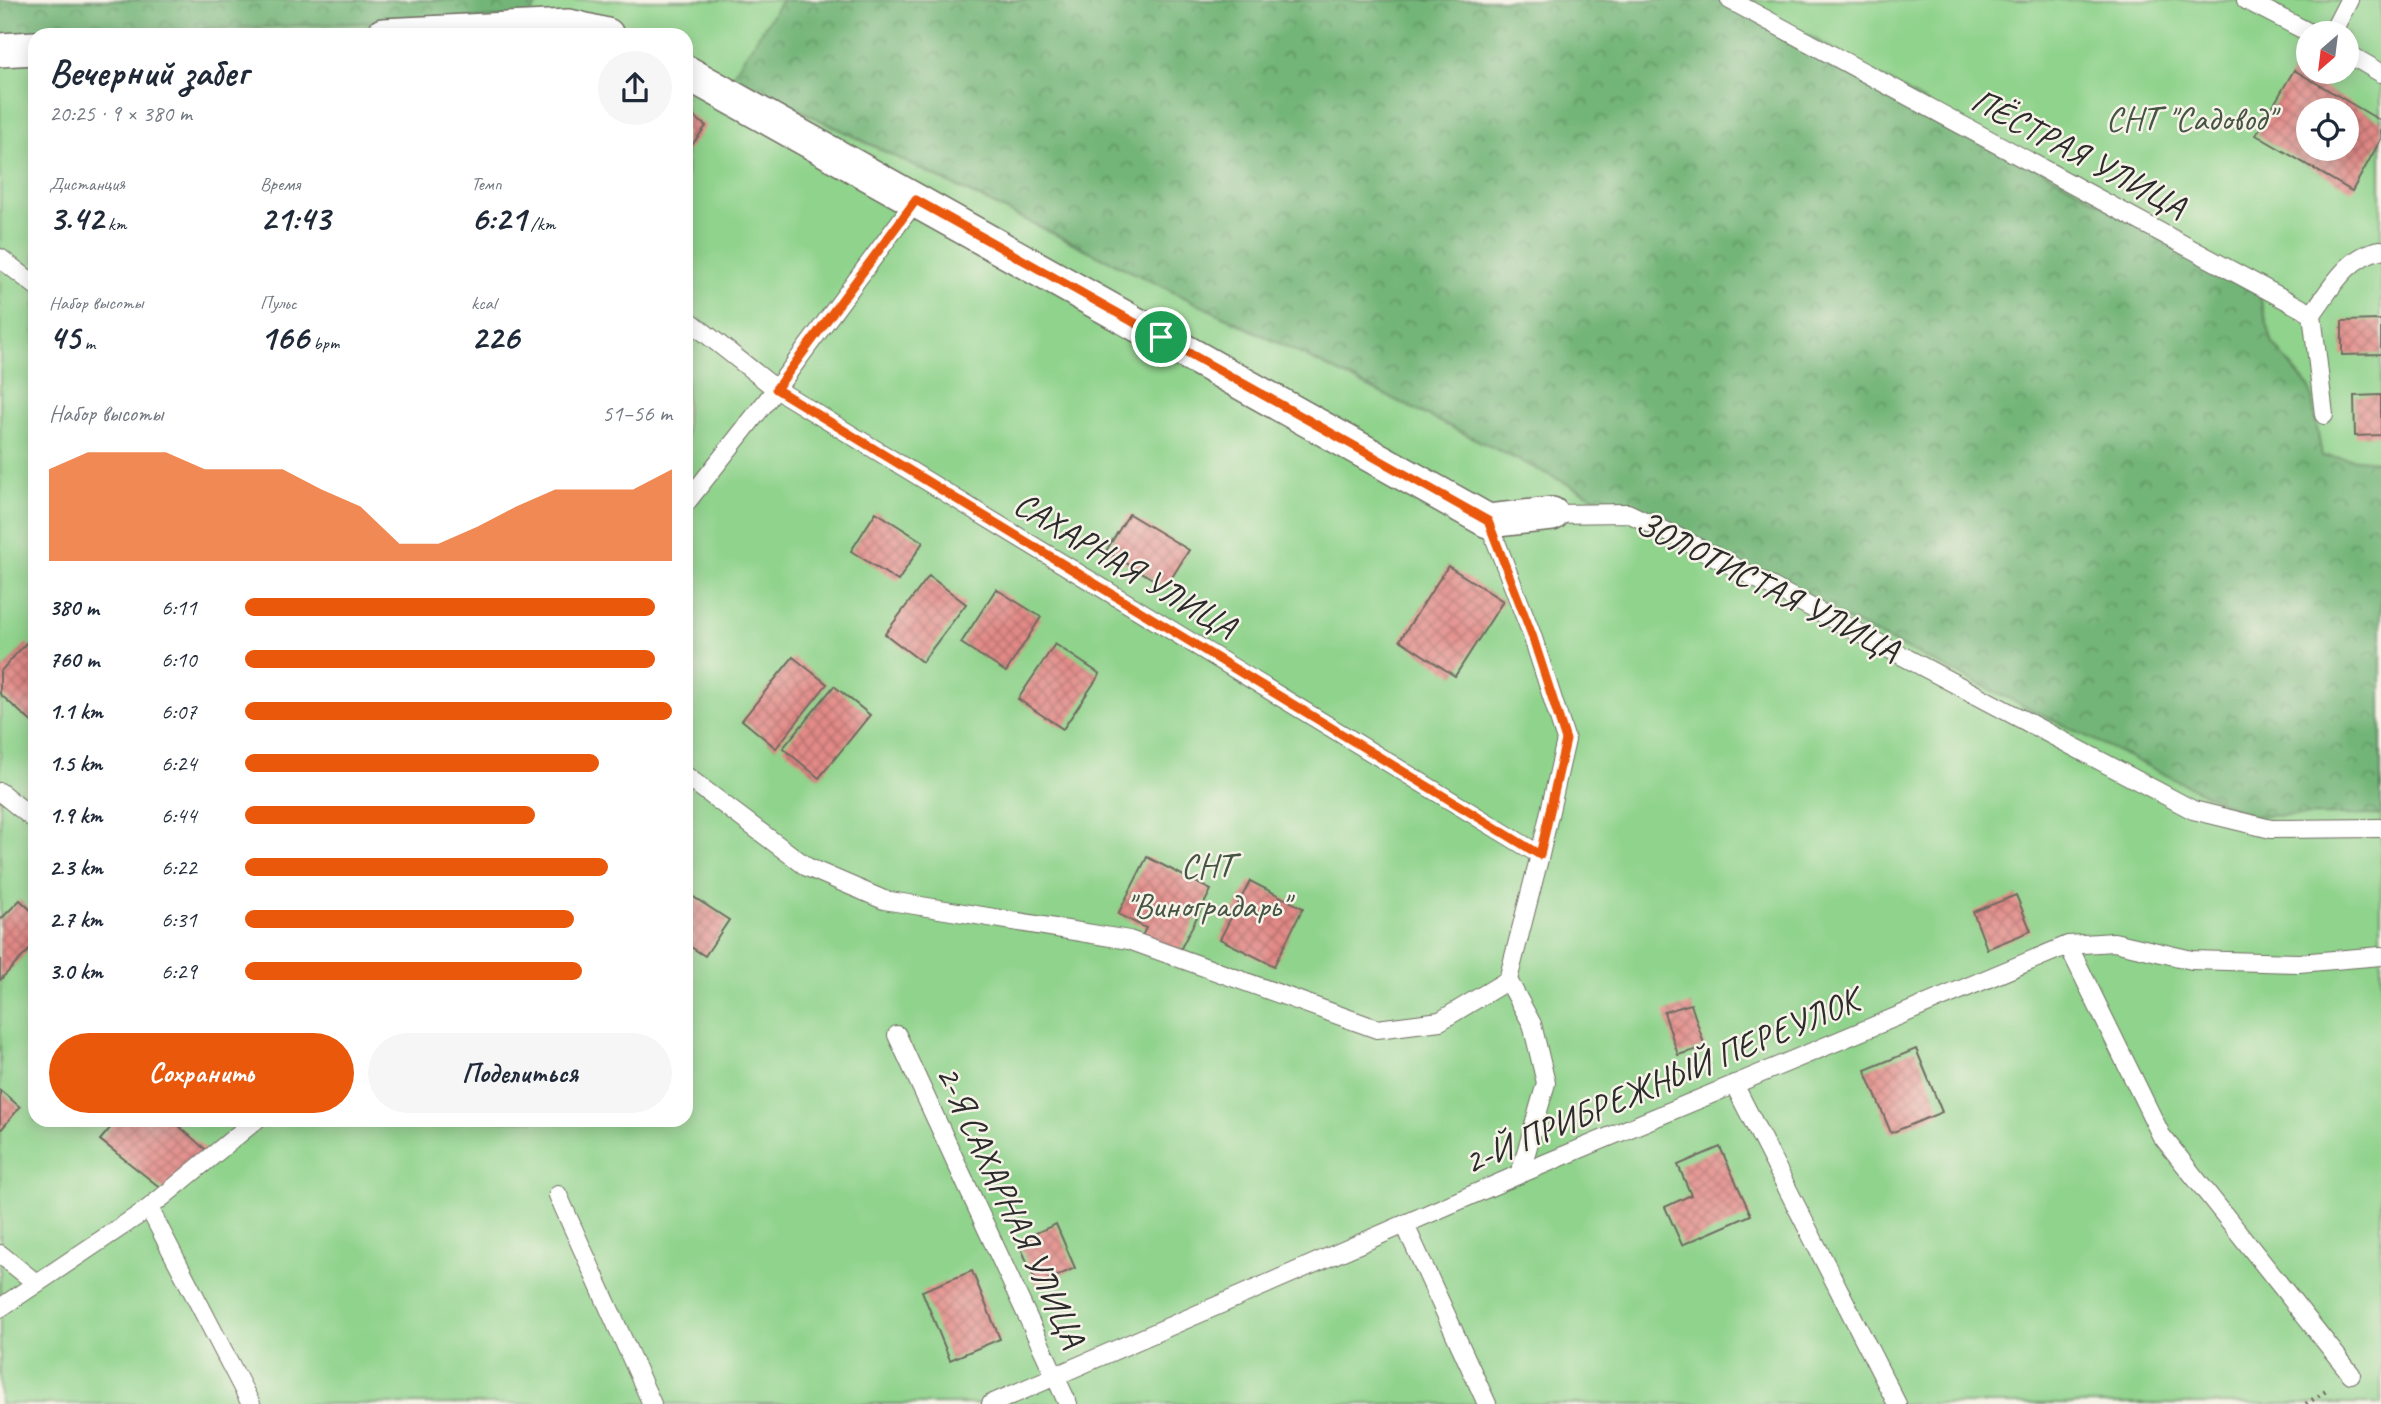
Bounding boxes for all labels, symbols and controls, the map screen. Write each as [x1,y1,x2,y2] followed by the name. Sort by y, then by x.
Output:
[2296,21,2359,84] north arrow
[2296,21,2359,161] map controls
[49,49,248,96] text: Вечерний забег
[598,51,672,125] button: share
[1964,78,2195,229] street label: ПЁСТРАЯ УЛИЦА
[2106,96,2281,141] park label: СНТ "Садовод"
[2296,98,2359,161] button: locate
[49,99,192,128] text: 20:25 · 9 × 380 m
[49,172,125,196] text: Дистанция
[260,172,300,196] text: Время
[471,172,502,196] text: Темп
[49,196,103,241] text: 3.42
[260,196,330,241] text: 21:43
[471,196,526,241] text: 6:21
[103,212,126,236] text: km
[526,212,555,236] text: /km
[49,291,143,315] text: Набор высоты
[260,291,297,315] text: Пульс
[471,291,496,315] text: kcal
[1131,307,1191,367] pin
[49,315,80,360] text: 45
[260,315,309,360] text: 166
[471,315,519,360] text: 226
[1142,318,1180,356] icon: arrive
[80,331,95,355] text: m
[309,331,339,355] text: bpm
[49,399,163,428] text: Набор высоты
[602,399,672,428] text: 51–56 m
[1006,481,1245,650] street label: САХАРНАЯ УЛИЦА
[1629,500,1909,673] street label: ЗОЛОТИСТАЯ УЛИЦА
[49,593,99,622] text: 380 m
[161,593,197,622] text: 6:11
[49,645,99,674] text: 760 m
[161,645,197,674] text: 6:10
[49,697,103,726] text: 1.1 km
[161,697,197,726] text: 6:07
[49,749,102,778] text: 1.5 km
[161,749,197,778] text: 6:24
[49,801,102,830] text: 1.9 km
[161,801,197,830] text: 6:44
[1125,843,1295,928] park label: СНТ "Виноградарь"
[49,853,103,882] text: 2.3 km
[161,853,197,882] text: 6:22
[49,905,102,934] text: 2.7 km
[161,905,197,934] text: 6:31
[49,957,103,986] text: 3.0 km
[161,957,197,986] text: 6:29
[1457,975,1871,1185] street label: 2-Й ПРИБРЕЖНЫЙ ПЕРЕУЛОК
[49,1033,354,1113] button: Сохранить
[368,1033,672,1113] button: Поделиться
[926,1058,1097,1356] street label: 2-Я САХАРНАЯ УЛИЦА

